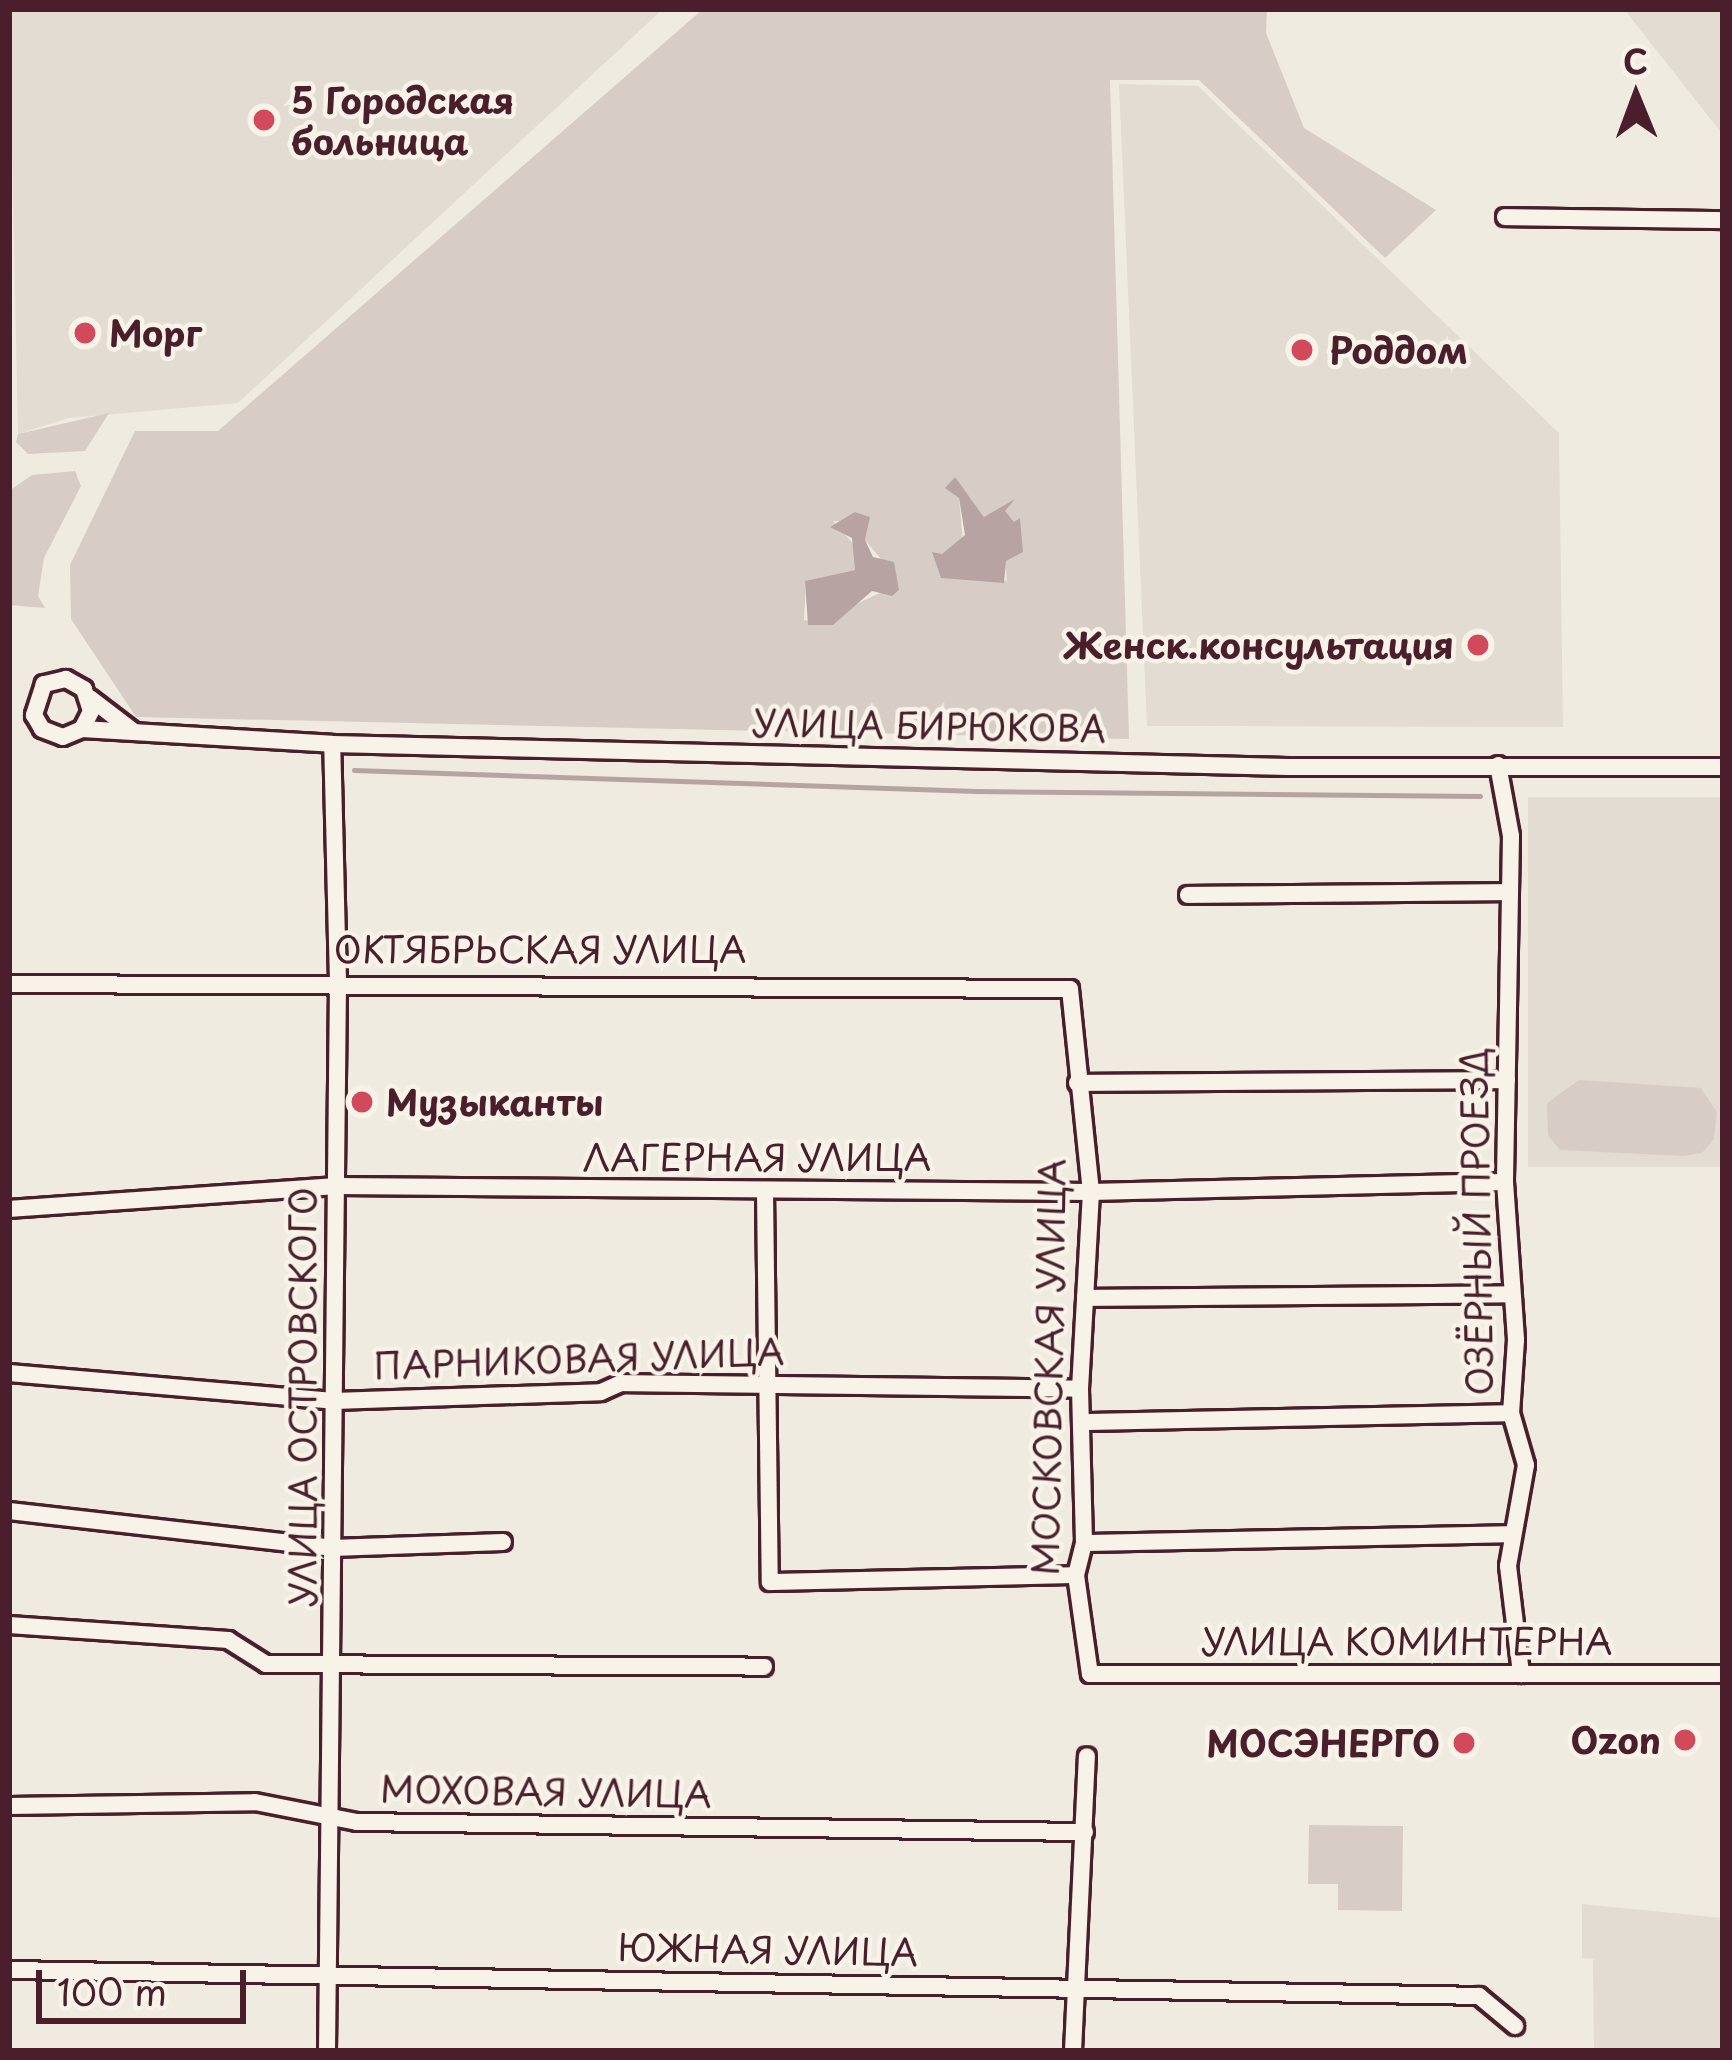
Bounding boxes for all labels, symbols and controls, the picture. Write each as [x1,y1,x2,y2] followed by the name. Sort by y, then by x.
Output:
[1623,35,1648,85] text: С
[1576,36,1696,156] north arrow
[291,77,515,162] place label: 5 Городская больница
[248,104,280,136] marker: 5 Городская больница
[109,311,202,355] place label: Морг
[72,320,98,346] marker: Морг
[1329,328,1468,372] place label: Роддом
[1286,334,1318,366] marker: Роддом
[1064,623,1454,667] place label: Женск.консультация
[1465,632,1491,658] marker: Женск.консультация
[750,700,1108,750] street label: УЛИЦА БИРЮКОВА
[334,927,746,971] street label: ОКТЯБРЬСКАЯ УЛИЦА
[1451,1048,1501,1396] street label: ОЗЁРНЫЙ ПРОЕЗД
[386,1080,603,1124] place label: Музыканты
[349,1089,375,1115] marker: Музыканты
[583,1135,931,1179] street label: ЛАГЕРНАЯ УЛИЦА
[1023,1158,1073,1576] street label: МОСКОВСКАЯ УЛИЦА
[280,1186,324,1608] street label: УЛИЦА ОСТРОВСКОГО
[374,1329,784,1387] street label: ПАРНИКОВАЯ УЛИЦА
[1200,1619,1614,1663] street label: УЛИЦА КОМИНТЕРНА
[1571,1718,1661,1762] place label: Ozon
[1206,1721,1440,1765] place label: МОСЭНЕРГО
[1672,1727,1698,1753] marker: Ozon
[1451,1730,1477,1756] marker: МОСЭНЕРГО
[381,1767,711,1815] street label: МОХОВАЯ УЛИЦА
[618,1925,918,1973] street label: ЮЖНАЯ УЛИЦА
[42,1946,252,2020] scale bar
[57,1964,167,2018] text: 100 m

